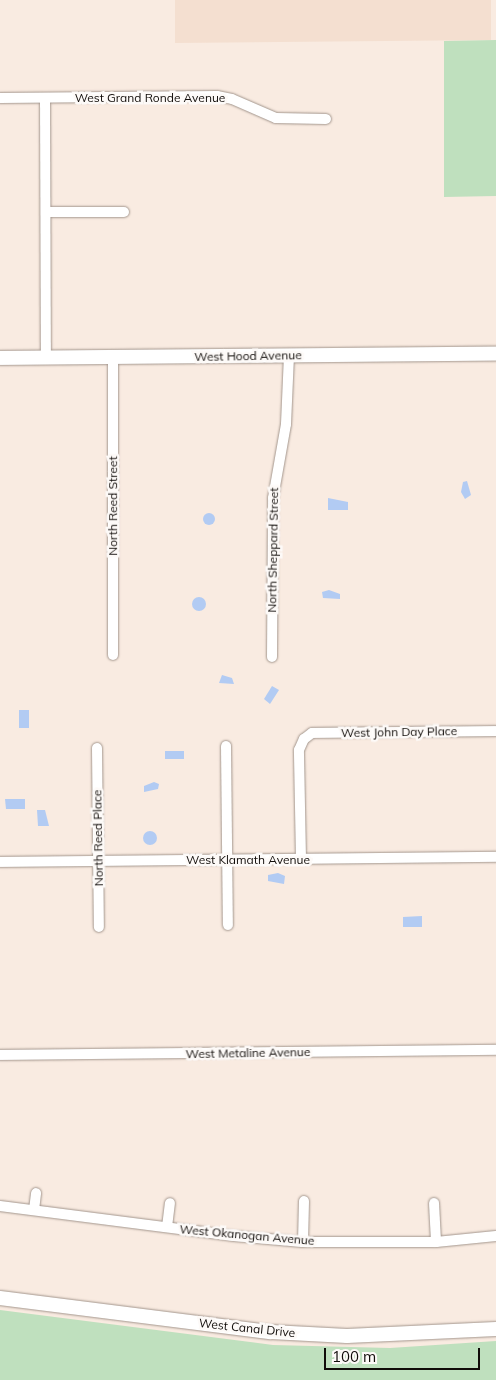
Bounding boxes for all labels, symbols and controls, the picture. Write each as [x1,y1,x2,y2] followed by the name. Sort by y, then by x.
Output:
[75,91,225,105] street label: West Grand Ronde Avenue
[194,348,302,364] street label: West Hood Avenue
[106,456,120,556] street label: North Reed Street
[265,487,281,613] street label: North Sheppard Street
[341,724,457,740] street label: West John Day Place
[90,790,106,886] street label: North Reed Place
[186,853,310,867] street label: West Klamath Avenue
[185,1045,311,1061] street label: West Metaline Avenue
[179,1222,315,1248] street label: West Okanogan Avenue
[198,1316,296,1340] street label: West Canal Drive
[326,1338,482,1370] scale bar
[332,1347,376,1366] text: 100 m

